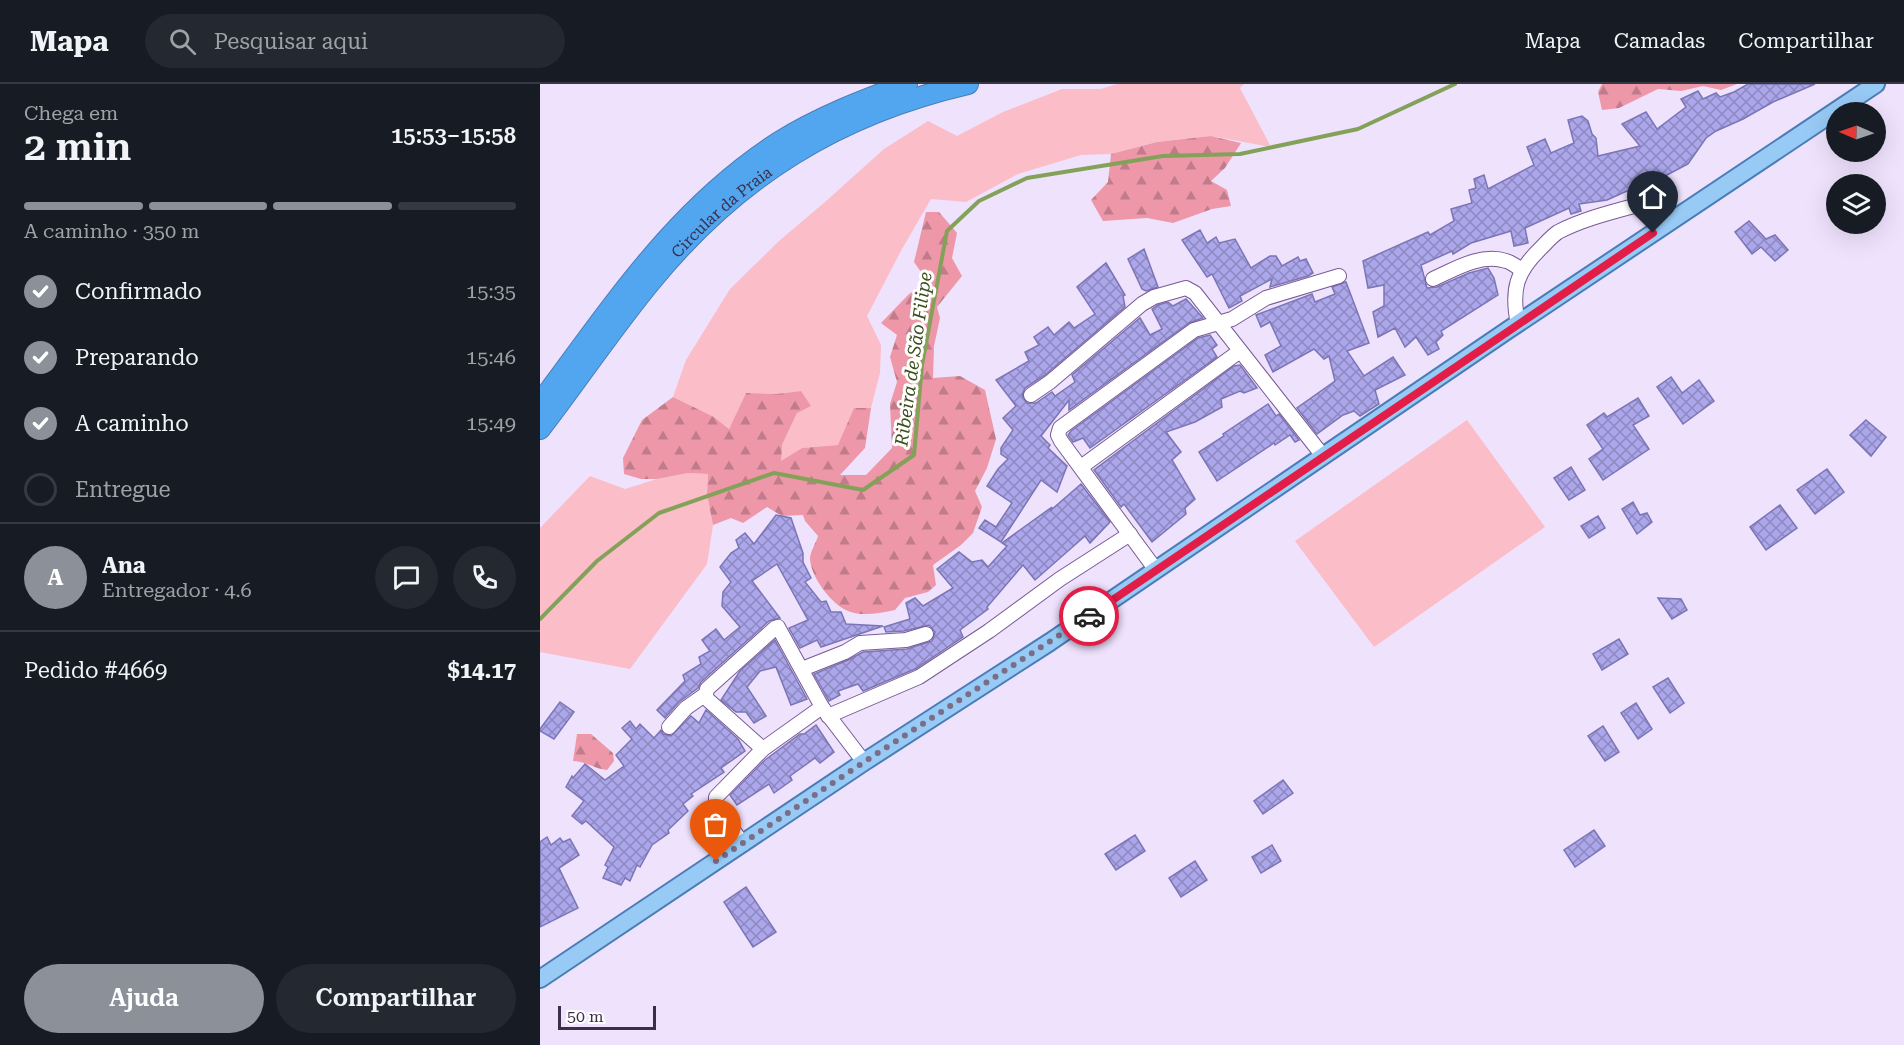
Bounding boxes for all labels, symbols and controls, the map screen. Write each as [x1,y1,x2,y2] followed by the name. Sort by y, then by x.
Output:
[145,14,565,68] search box
[30,25,109,58] text: Mapa
[166,25,199,58] icon: search
[214,29,368,54] text: Pesquisar aqui
[1525,29,1581,53] text: Mapa
[1614,29,1705,53] text: Camadas
[1738,29,1874,53] text: Compartilhar
[24,101,118,125] text: Chega em
[1826,102,1886,162] north arrow
[1826,102,1886,234] map controls
[391,123,516,148] text: 15:53–15:58
[24,124,131,170] text: 2 min
[667,162,776,261] street label: Circular da Praia
[1627,171,1678,233] pin
[1826,174,1886,234] button: layers
[1636,180,1669,213] icon: home
[24,219,200,243] text: A caminho · 350 m
[890,271,936,448] water label: Ribeira de São Filipe
[24,275,57,308] icon: check
[75,279,202,304] text: Confirmado
[466,279,516,303] text: 15:35
[24,341,57,374] icon: check
[75,345,199,370] text: Preparando
[466,345,516,369] text: 15:46
[24,407,57,440] icon: check
[75,411,189,436] text: A caminho
[466,411,516,435] text: 15:49
[75,477,171,502] text: Entregue
[375,546,438,609] button: chat
[453,546,516,609] button: phone
[102,553,146,578] text: Ana
[48,565,63,590] text: A
[102,578,252,602] text: Entregador · 4.6
[1059,586,1119,646] courier
[1073,600,1106,633] icon: car
[24,658,167,683] text: Pedido #4669
[447,658,516,683] text: $14.17
[690,799,741,861] pin
[699,808,732,841] icon: bag
[24,964,264,1033] button: Ajuda
[276,964,516,1033] button: Compartilhar
[558,1003,656,1030] scale bar
[567,1007,604,1026] text: 50 m

